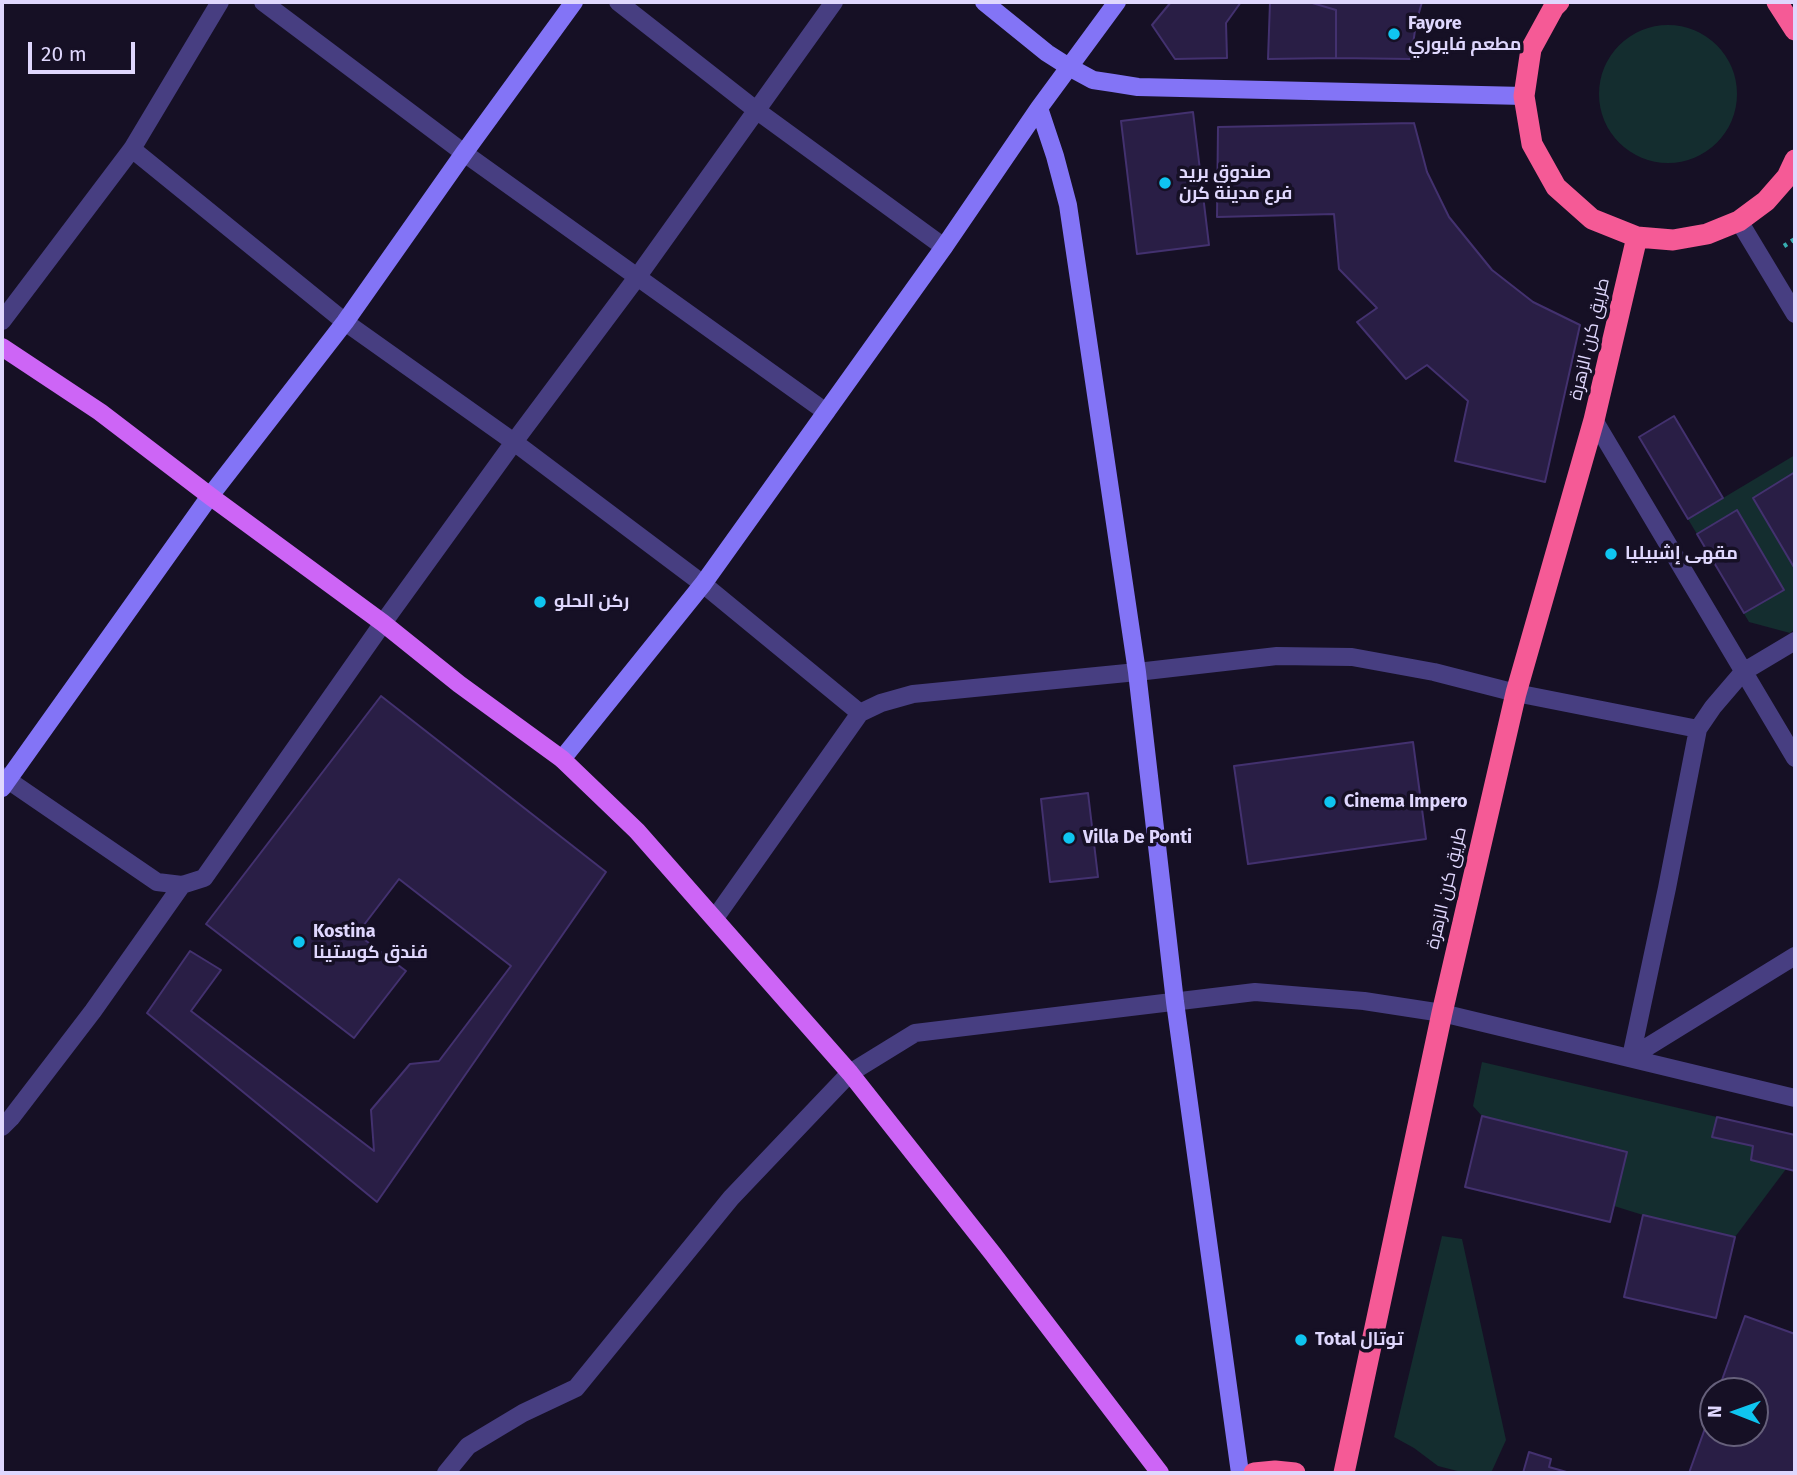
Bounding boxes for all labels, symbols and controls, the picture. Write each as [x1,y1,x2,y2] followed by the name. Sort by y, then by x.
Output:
[1408,13,1521,56] place label: Fayore مطعم فايوري
[1386,26,1402,42] marker: Fayore مطعم فايوري
[32,28,138,72] scale bar
[41,41,87,67] text: 20 m
[1179,162,1292,204] place label: صندوق بريد فرع مدينة كرن
[1157,175,1173,191] marker: صندوق بريد فرع مدينة كرن
[1565,276,1615,402] street label: طريق كرن الزهرة
[1625,543,1738,565] place label: مقهى إشبيليا
[1603,546,1619,562] marker: مقهى إشبيليا
[554,591,629,613] place label: ركن الحلو
[532,594,548,610] marker: ركن الحلو
[1344,791,1467,813] place label: Cinema Impero
[1322,794,1338,810] marker: Cinema Impero
[1422,825,1472,951] street label: طريق كرن الزهرة
[1083,827,1192,849] place label: Villa De Ponti
[1061,830,1077,846] marker: Villa De Ponti
[313,921,428,964] place label: Kostina فندق كوستينا
[291,934,307,950] marker: Kostina فندق كوستينا
[1315,1329,1403,1351] place label: Total توتال
[1293,1332,1309,1348] marker: Total توتال
[1699,1377,1769,1447] north arrow
[1703,1405,1726,1418] text: N

